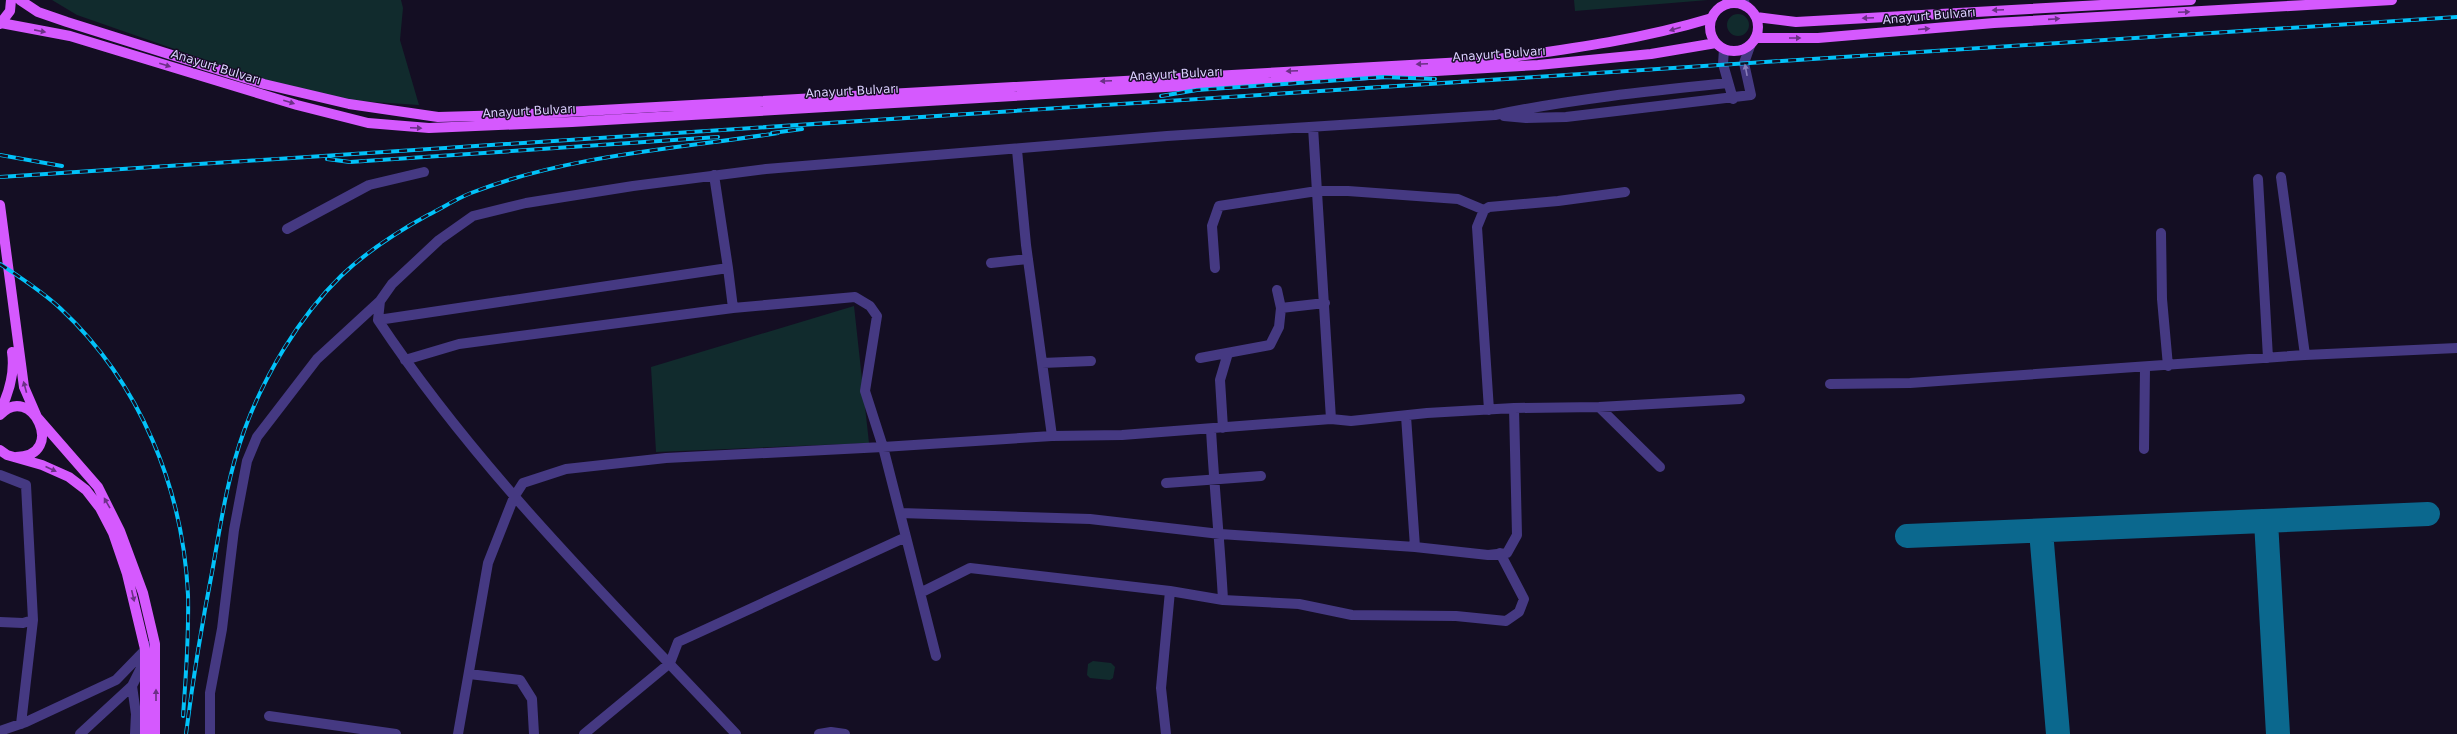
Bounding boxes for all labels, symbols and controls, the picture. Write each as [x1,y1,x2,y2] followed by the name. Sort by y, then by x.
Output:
[1882,5,1976,27] street label: Anayurt Bulvarı
[1992,7,2004,14] one-way arrow
[2178,8,2190,15] one-way arrow
[1861,15,1874,21] one-way arrow
[2048,16,2060,23] one-way arrow
[1669,26,1681,32] one-way arrow
[1918,26,1930,32] one-way arrow
[33,28,46,34] one-way arrow
[1789,35,1802,41] one-way arrow
[1452,44,1546,64] street label: Anayurt Bulvarı
[169,47,263,87] street label: Anayurt Bulvarı
[1416,60,1428,67] one-way arrow
[159,62,171,68] one-way arrow
[1742,64,1748,76] one-way arrow
[1129,65,1223,83] street label: Anayurt Bulvarı
[1286,67,1298,74] one-way arrow
[1100,77,1112,84] one-way arrow
[805,82,899,100] street label: Anayurt Bulvarı
[284,99,296,105] one-way arrow
[482,102,576,120] street label: Anayurt Bulvarı
[410,124,422,131] one-way arrow
[21,381,27,393] one-way arrow
[45,466,57,472] one-way arrow
[104,497,111,509] one-way arrow
[130,590,136,602] one-way arrow
[153,688,159,701] one-way arrow

